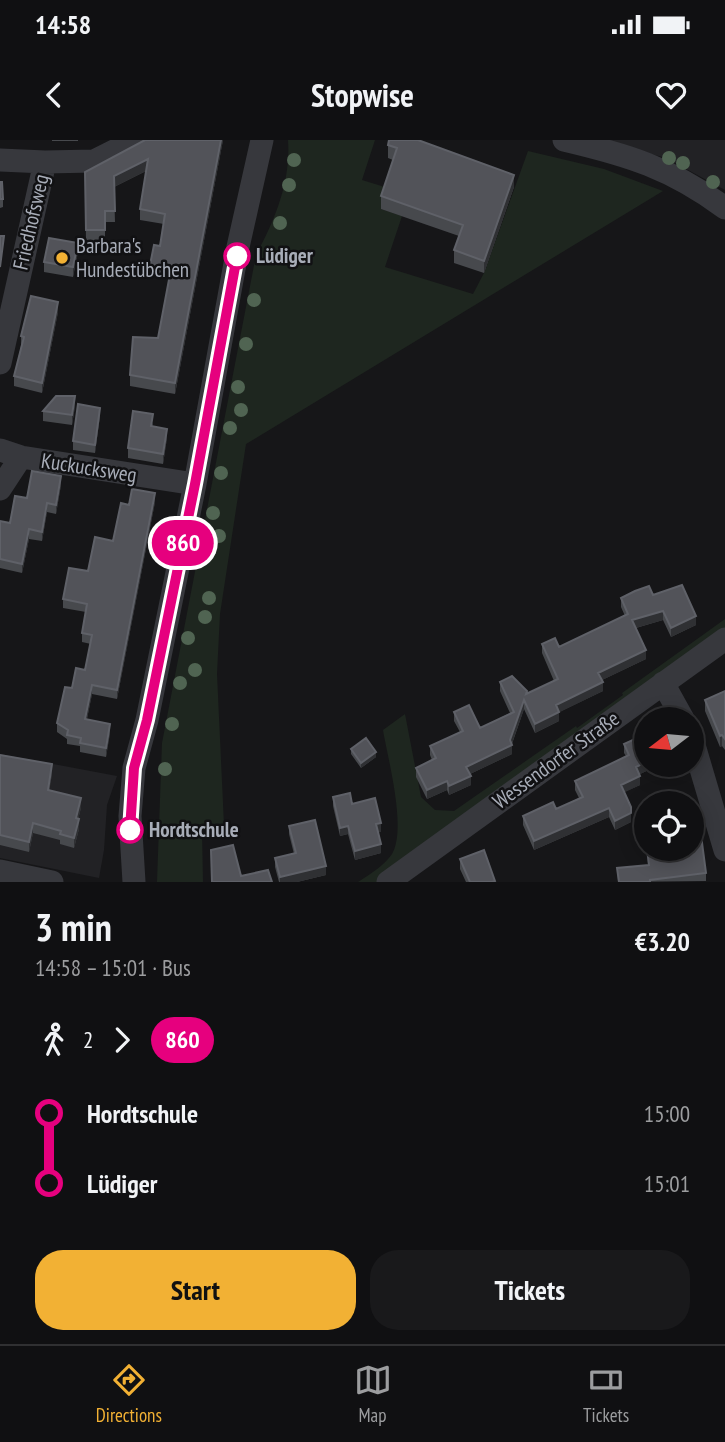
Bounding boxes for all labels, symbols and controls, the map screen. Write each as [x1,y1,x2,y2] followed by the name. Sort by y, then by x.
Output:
[35,8,91,41] text: 14:58
[311,74,414,116] text: Stopwise
[35,76,73,114] icon: back
[652,76,690,114] icon: heart
[6,172,55,272] street label: Friedhofsweg
[76,232,189,283] place label: Barbara's Hundestübchen
[256,242,314,269] place label: Lüdiger
[224,243,250,269] marker: Lüdiger
[54,250,70,266] marker: Barbara's Hundestübchen
[39,447,139,488] street label: Kuckucksweg
[143,520,223,566] line badge: 860
[166,527,200,558] text: 860
[487,705,624,815] street label: Wessendorfer Straße
[634,707,704,777] north arrow
[634,707,704,861] map controls
[634,791,704,861] button: locate
[149,816,239,843] place label: Hordtschule
[117,817,143,843] marker: Hordtschule
[35,902,112,951] text: 3 min
[635,925,690,958] text: €3.20
[35,953,191,982] text: 14:58 – 15:01 · Bus
[35,1021,73,1059] icon: walk
[103,1021,141,1059] icon: forward
[165,1024,200,1055] text: 860
[83,1025,93,1054] text: 2
[87,1097,198,1130] text: Hordtschule
[644,1099,690,1128] text: 15:00
[87,1167,158,1200] text: Lüdiger
[644,1169,690,1198] text: 15:01
[35,1250,356,1330] button: Start
[370,1250,690,1330] button: Tickets
[96,1361,162,1427] tab: Directions
[354,1361,392,1427] tab: Map
[583,1361,629,1427] tab: Tickets

